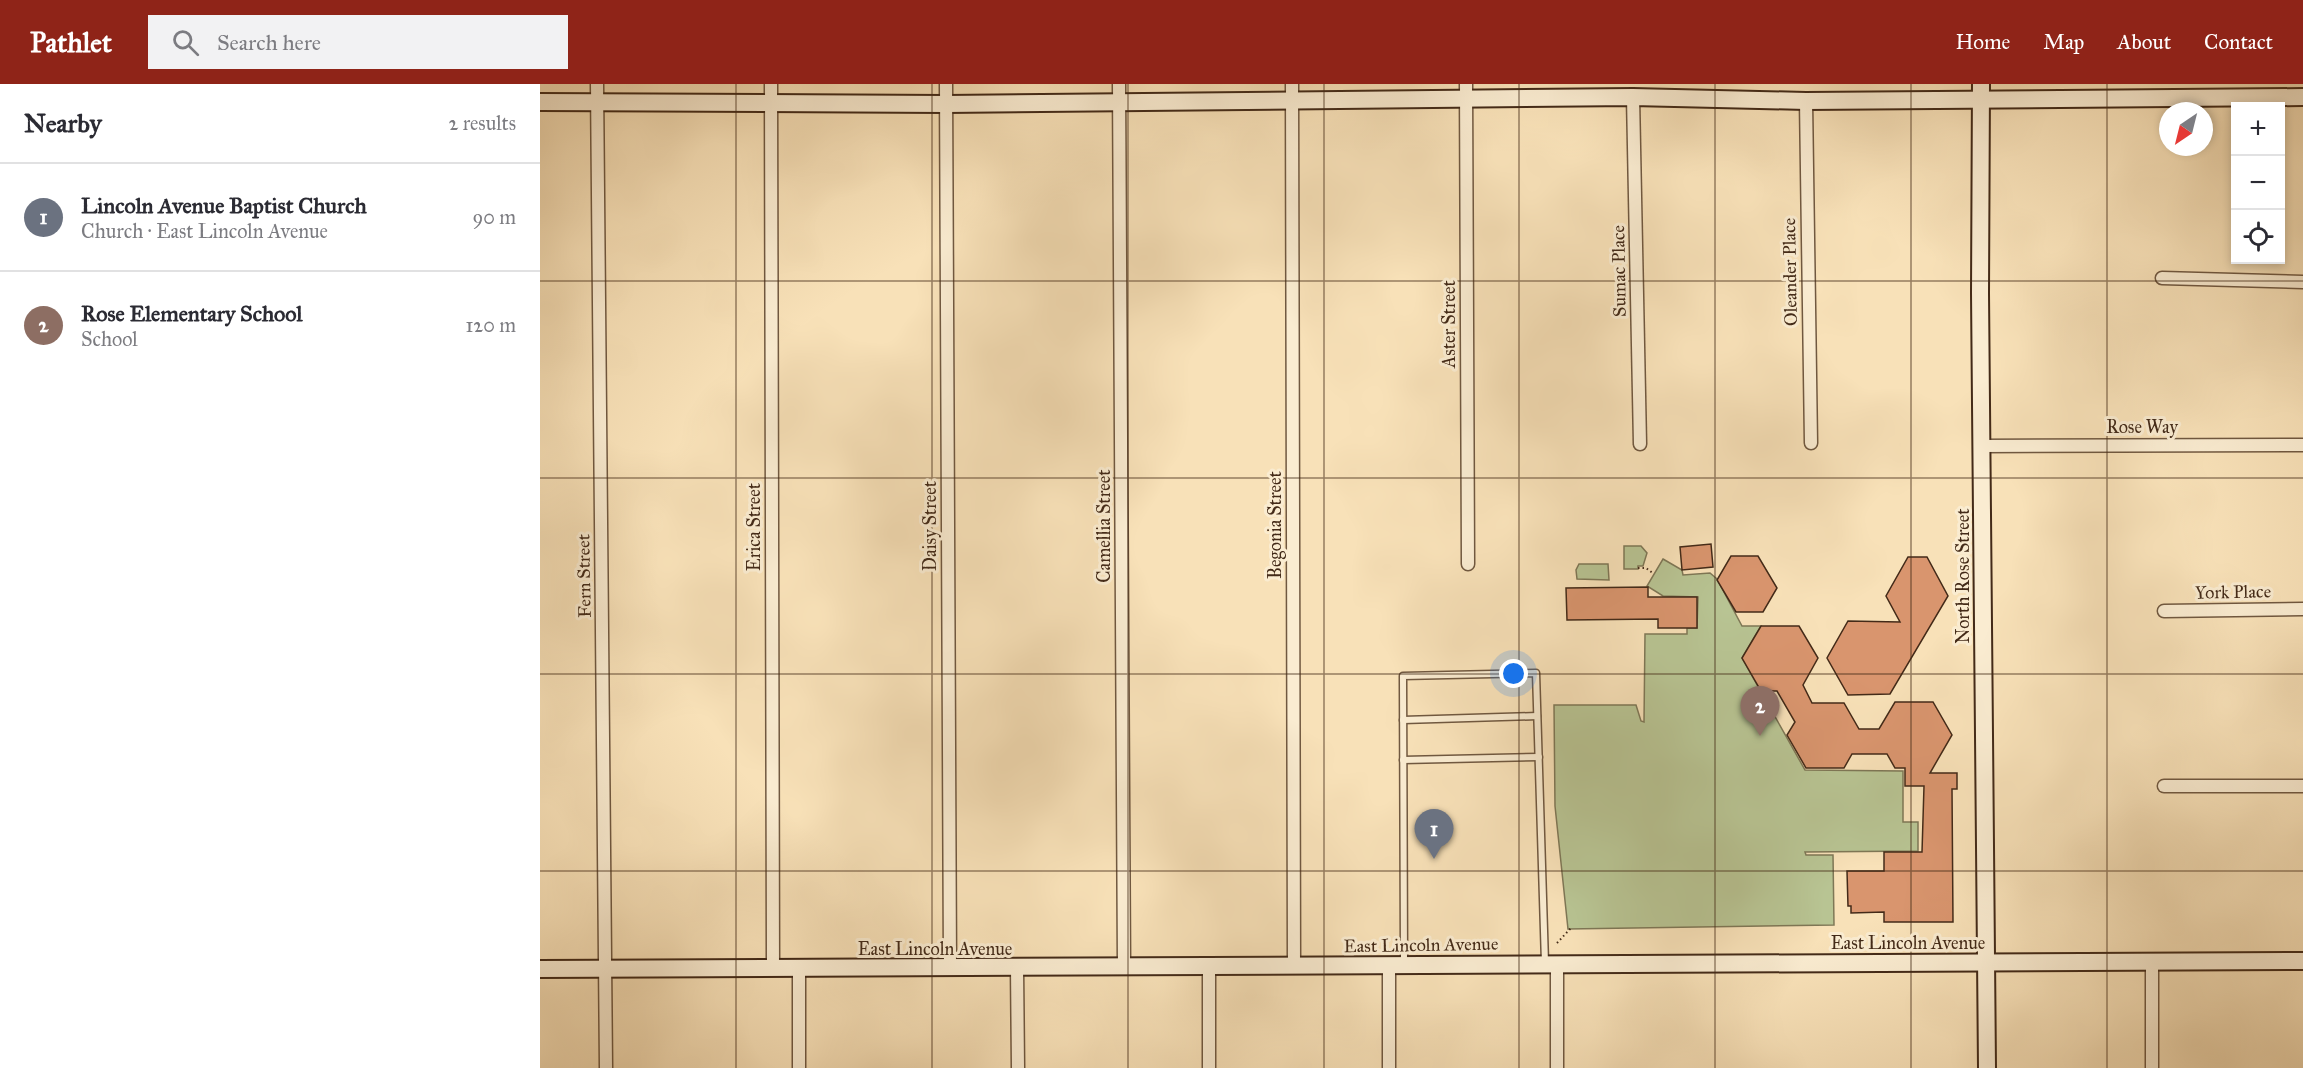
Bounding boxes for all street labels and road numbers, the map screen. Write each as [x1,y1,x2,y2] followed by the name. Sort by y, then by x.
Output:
[1778,218,1802,326] street label: Oleander Place
[1607,225,1631,317] street label: Sumac Place
[1438,279,1460,369] street label: Aster Street
[2106,416,2178,438] street label: Rose Way
[1093,469,1115,583] street label: Camellia Street
[1264,470,1287,579] street label: Begonia Street
[919,480,941,571] street label: Daisy Street
[743,482,765,571] street label: Erica Street
[1952,508,1974,644] street label: North Rose Street
[572,533,596,618] street label: Fern Street
[2195,580,2271,604] street label: York Place
[1831,932,1985,954] street label: East Lincoln Avenue
[1344,933,1498,957] street label: East Lincoln Avenue
[858,938,1012,960] street label: East Lincoln Avenue

